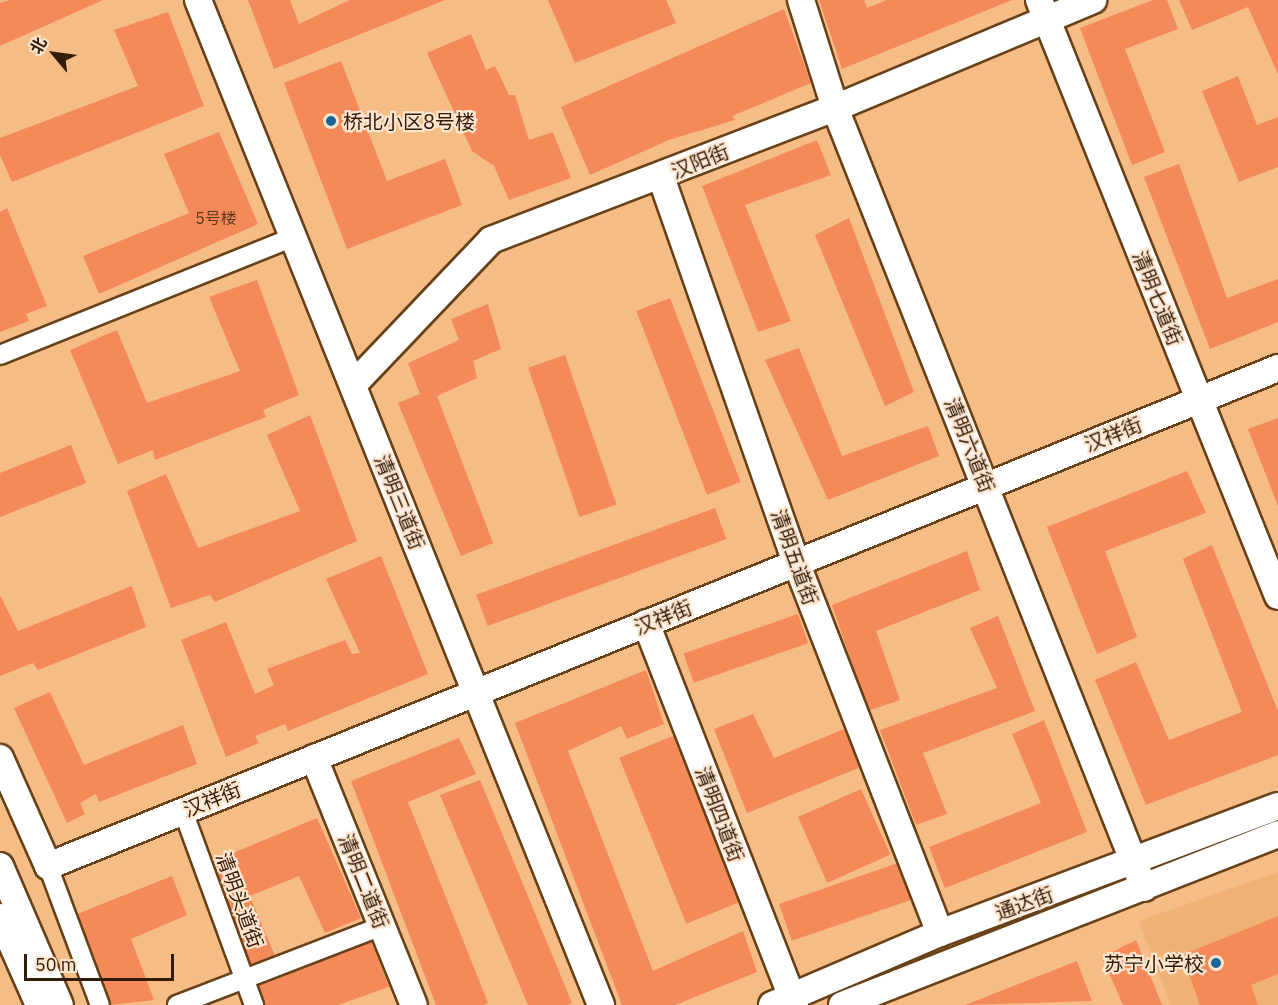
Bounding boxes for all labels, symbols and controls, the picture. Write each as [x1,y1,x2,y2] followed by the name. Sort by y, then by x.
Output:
[24,24,84,84] north arrow
[26,33,51,57] text: 北
[343,109,475,133] place label: 桥北小区8号楼
[324,114,338,128] marker: 桥北小区8号楼
[668,139,732,183] street label: 汉阳街
[195,208,237,228] house number: 5号楼
[1128,247,1188,349] street label: 清明七道街
[940,394,1000,496] street label: 清明六道街
[1081,412,1145,456] street label: 汉祥街
[370,451,430,553] street label: 清明三道街
[767,506,823,608] street label: 清明五道街
[631,595,695,639] street label: 汉祥街
[691,763,749,865] street label: 清明四道街
[180,777,244,821] street label: 汉祥街
[334,830,394,932] street label: 清明二道街
[212,849,268,951] street label: 清明头道街
[992,881,1056,925] street label: 通达街
[27,942,177,980] scale bar
[1104,951,1204,975] place label: 苏宁小学校
[35,953,77,976] text: 50 m
[1209,956,1223,970] marker: 苏宁小学校

